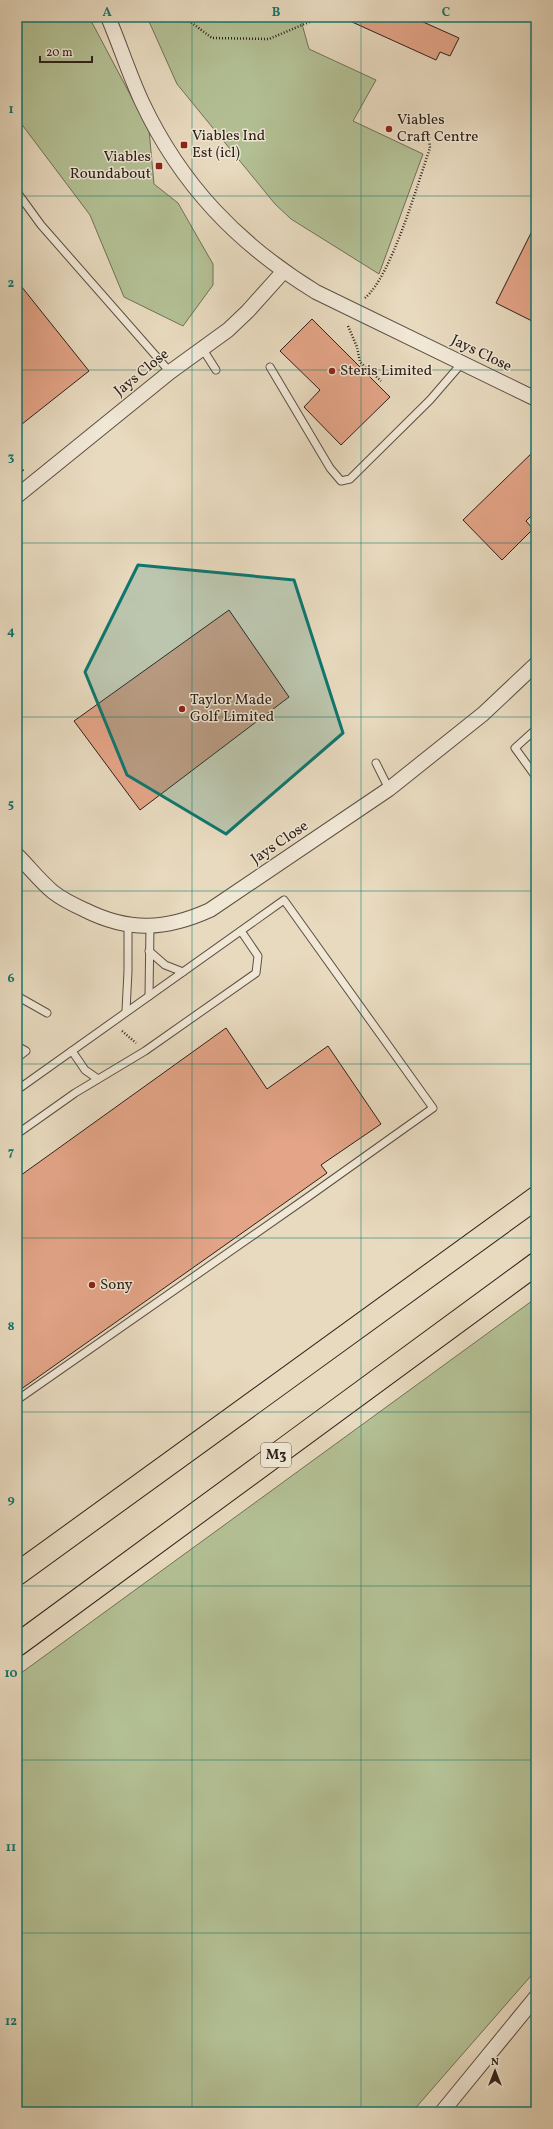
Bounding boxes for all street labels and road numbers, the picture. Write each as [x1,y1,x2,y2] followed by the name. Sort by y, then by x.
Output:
[447,330,515,378] street label: Jays Close
[110,344,174,402] street label: Jays Close
[247,816,313,870] street label: Jays Close
[261,1443,291,1467] road number: M3

